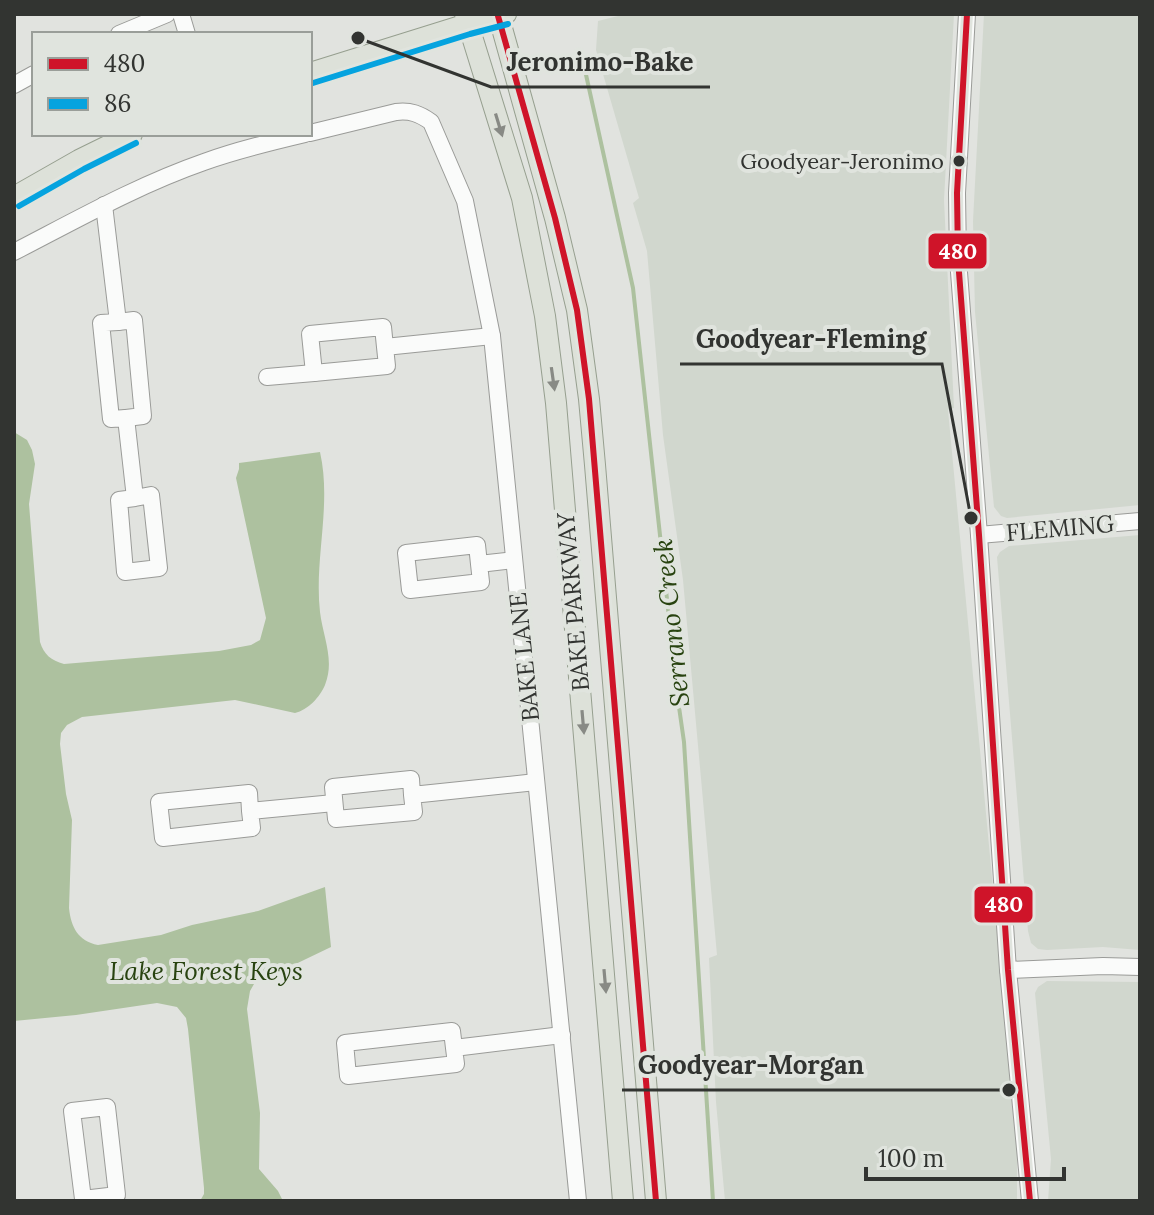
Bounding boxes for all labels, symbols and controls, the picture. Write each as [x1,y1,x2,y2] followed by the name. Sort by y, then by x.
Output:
[32,32,312,136] legend
[491,37,710,87] callout: Jeronimo-Bake
[507,45,693,78] text: Jeronimo-Bake
[104,48,145,79] text: 480
[104,88,131,119] text: 86
[493,114,506,138] one-way arrow
[740,147,944,175] place label: Goodyear-Jeronimo
[951,153,967,169] marker: Goodyear-Jeronimo
[927,232,988,270] line badge: 480
[939,237,977,265] text: 480
[680,314,942,364] callout: Goodyear-Fleming
[696,322,928,355] text: Goodyear-Fleming
[547,367,560,392] one-way arrow
[1005,508,1115,548] street label: FLEMING
[550,511,596,693] street label: BAKE PARKWAY
[646,537,696,709] water label: Serrano Creek
[502,591,546,723] street label: BAKE LANE
[577,710,590,735] one-way arrow
[973,885,1034,924] line badge: 480
[985,890,1023,918] text: 480
[109,954,303,987] water label: Lake Forest Keys
[599,969,612,994] one-way arrow
[622,1040,880,1090] callout: Goodyear-Morgan
[638,1048,865,1081] text: Goodyear-Morgan
[866,1131,1064,1181] scale bar
[878,1143,944,1174] text: 100 m

